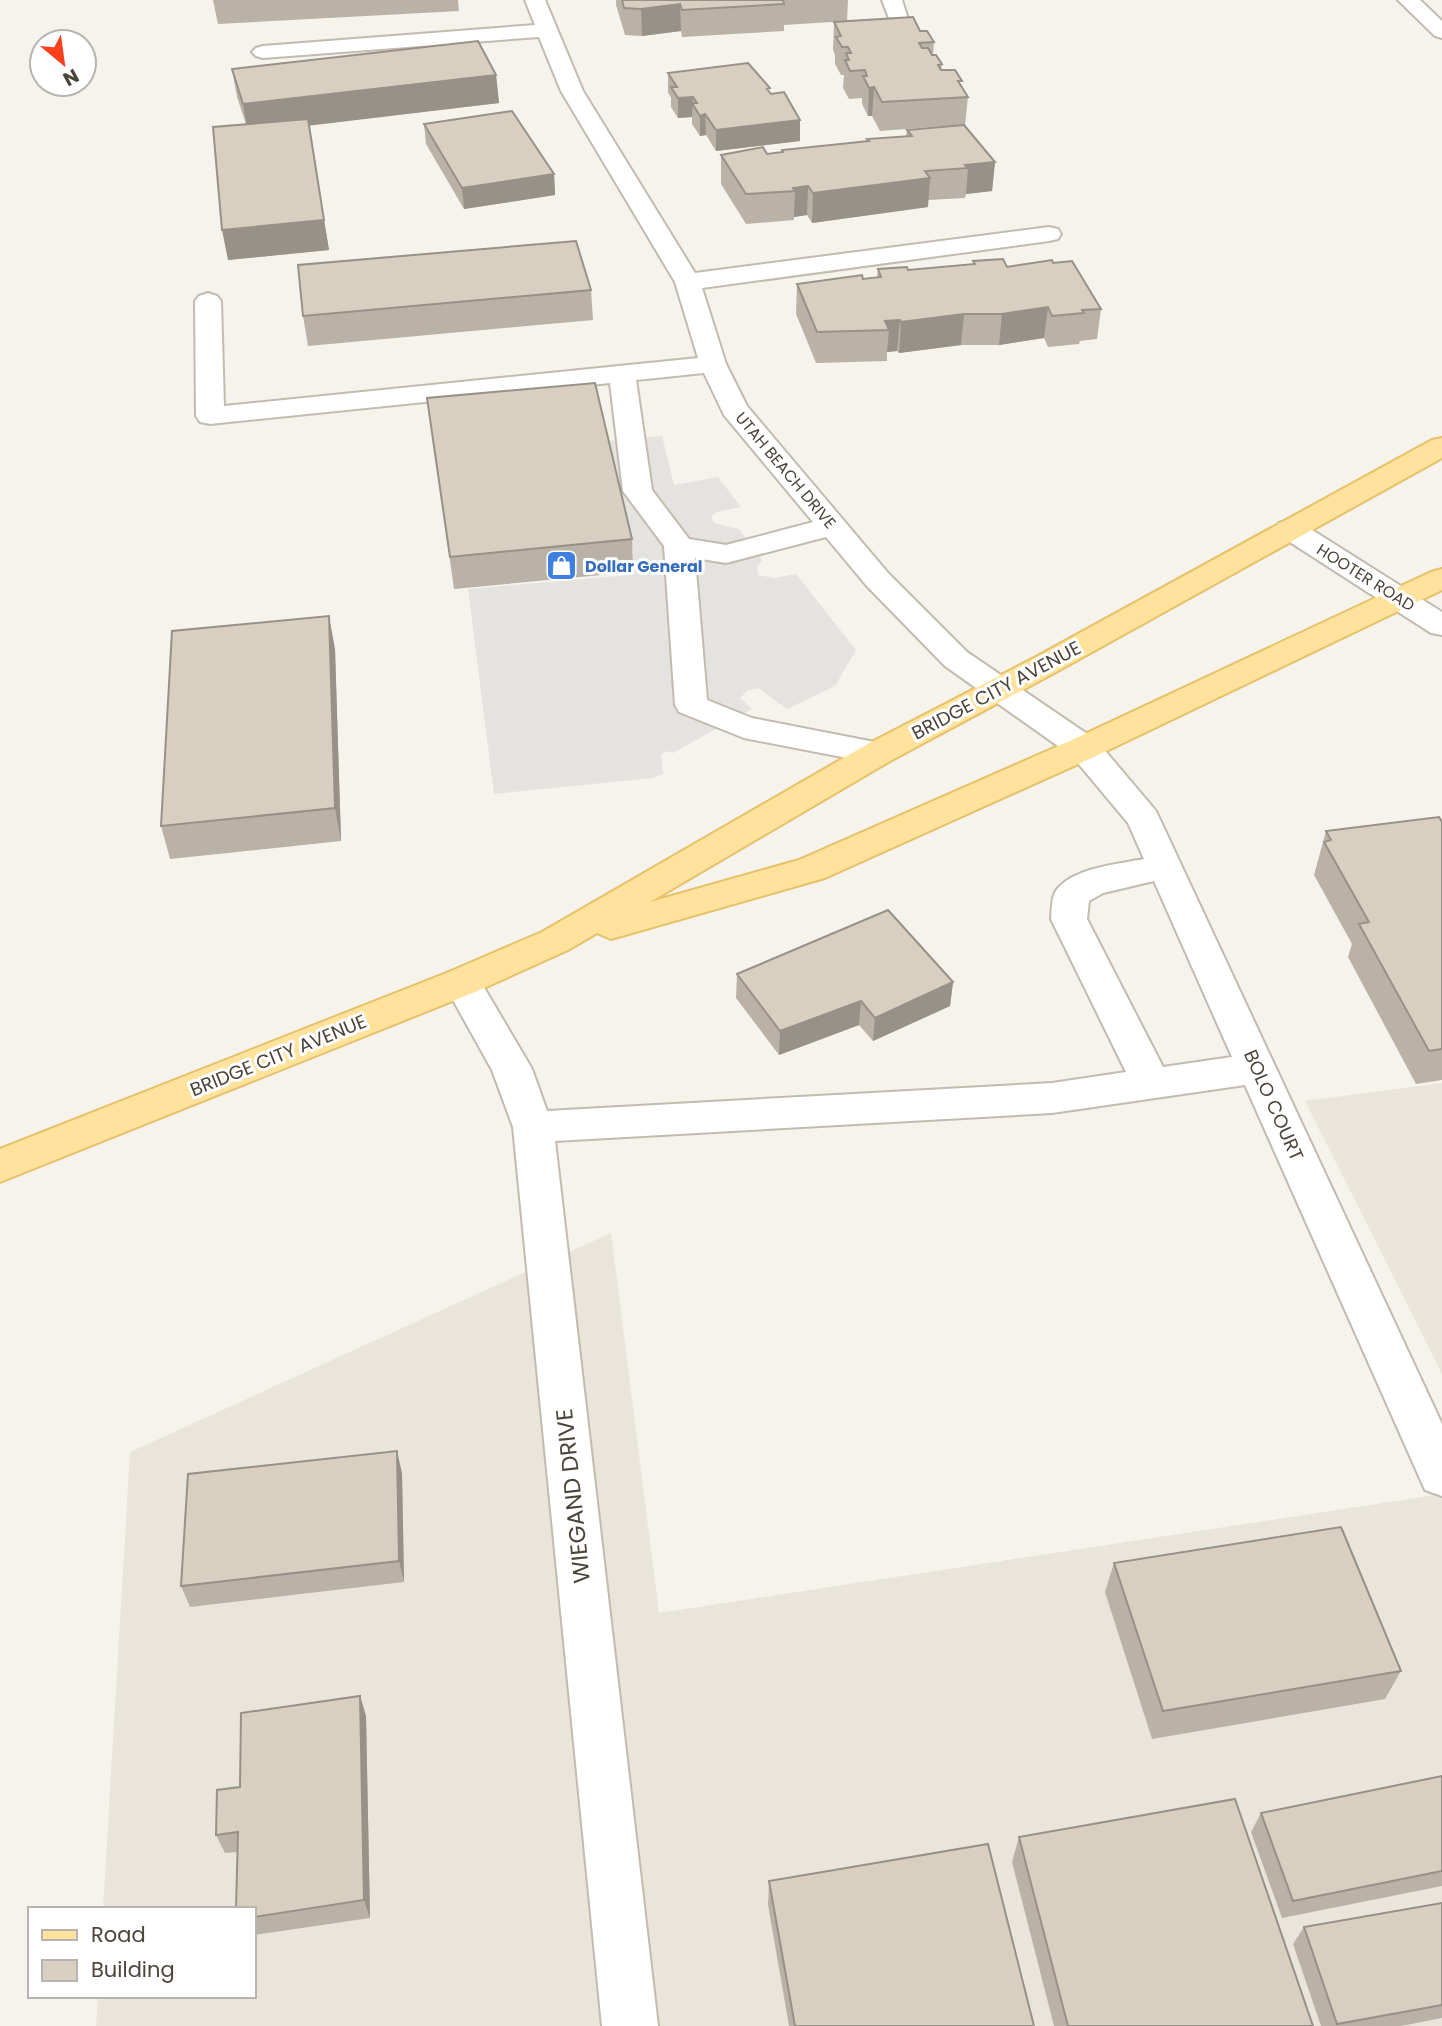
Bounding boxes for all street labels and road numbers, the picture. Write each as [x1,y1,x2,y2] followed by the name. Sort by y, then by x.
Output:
[730,407,841,534] street label: UTAH BEACH DRIVE
[1312,538,1419,617] street label: HOOTER ROAD
[907,634,1086,746] street label: BRIDGE CITY AVENUE
[186,1008,370,1103] street label: BRIDGE CITY AVENUE
[1237,1045,1310,1165] street label: BOLO COURT
[548,1407,598,1585] street label: WIEGAND DRIVE

